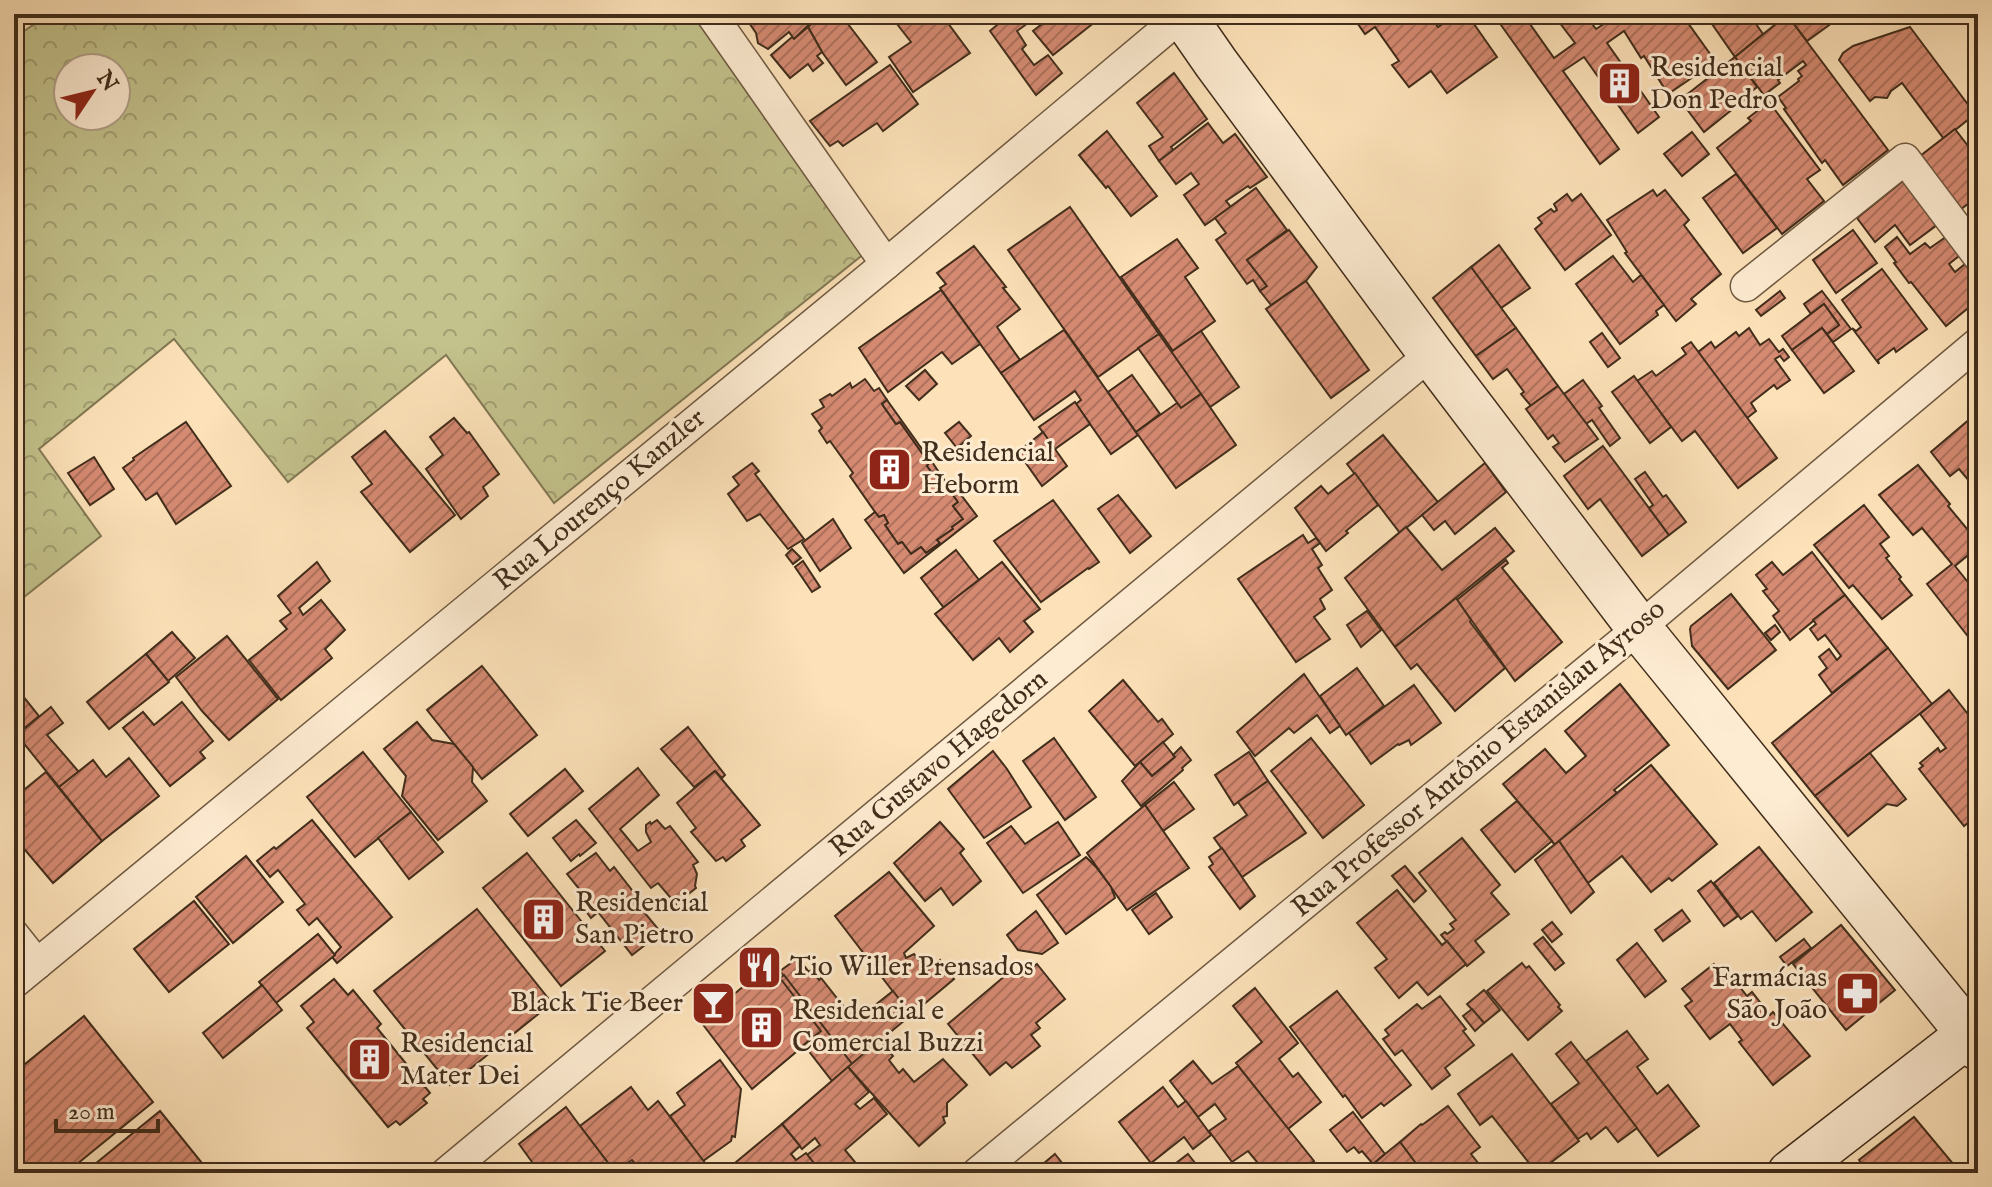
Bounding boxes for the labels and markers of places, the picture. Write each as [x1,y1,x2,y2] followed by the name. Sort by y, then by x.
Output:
[1650,51,1784,118] place label: Residencial Don Pedro
[1595,60,1643,108] building icon: Residencial Don Pedro
[921,436,1055,503] place label: Residencial Heborm
[866,445,914,493] building icon: Residencial Heborm
[575,886,709,953] place label: Residencial San Pietro
[520,895,568,943] building icon: Residencial San Pietro
[735,943,783,991] restaurant icon: Tio Willer Prensados
[790,950,1034,985] place label: Tio Willer Prensados
[1712,961,1827,1028] place label: Farmácias São João
[1834,970,1882,1018] pharmacy icon: Farmácias São João
[690,979,738,1027] bar icon: Black Tie Beer
[510,986,683,1021] place label: Black Tie Beer
[792,994,984,1061] place label: Residencial e Comercial Buzzi
[737,1003,785,1051] building icon: Residencial e Comercial Buzzi
[400,1027,534,1094] place label: Residencial Mater Dei
[345,1036,393,1084] building icon: Residencial Mater Dei

